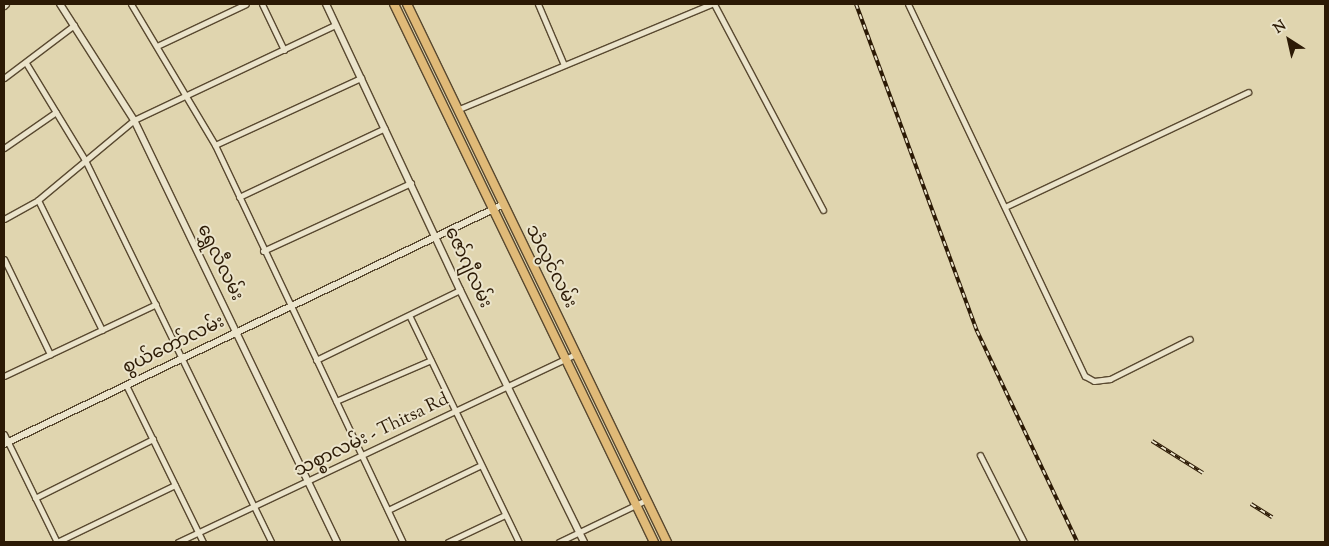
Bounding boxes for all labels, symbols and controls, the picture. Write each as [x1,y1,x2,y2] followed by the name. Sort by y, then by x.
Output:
[1264,15,1314,65] north arrow
[1270,16,1291,39] text: N
[191,221,247,305] street label: ရွှေလီလမ်း
[520,222,580,312] street label: သံလွင်လမ်း
[439,224,495,312] street label: ဇော်ဂျီလမ်း
[120,312,228,380] street label: စွယ်တော်လမ်း
[291,389,453,483] street label: သစ္စာလမ်း - Thitsa Rd

